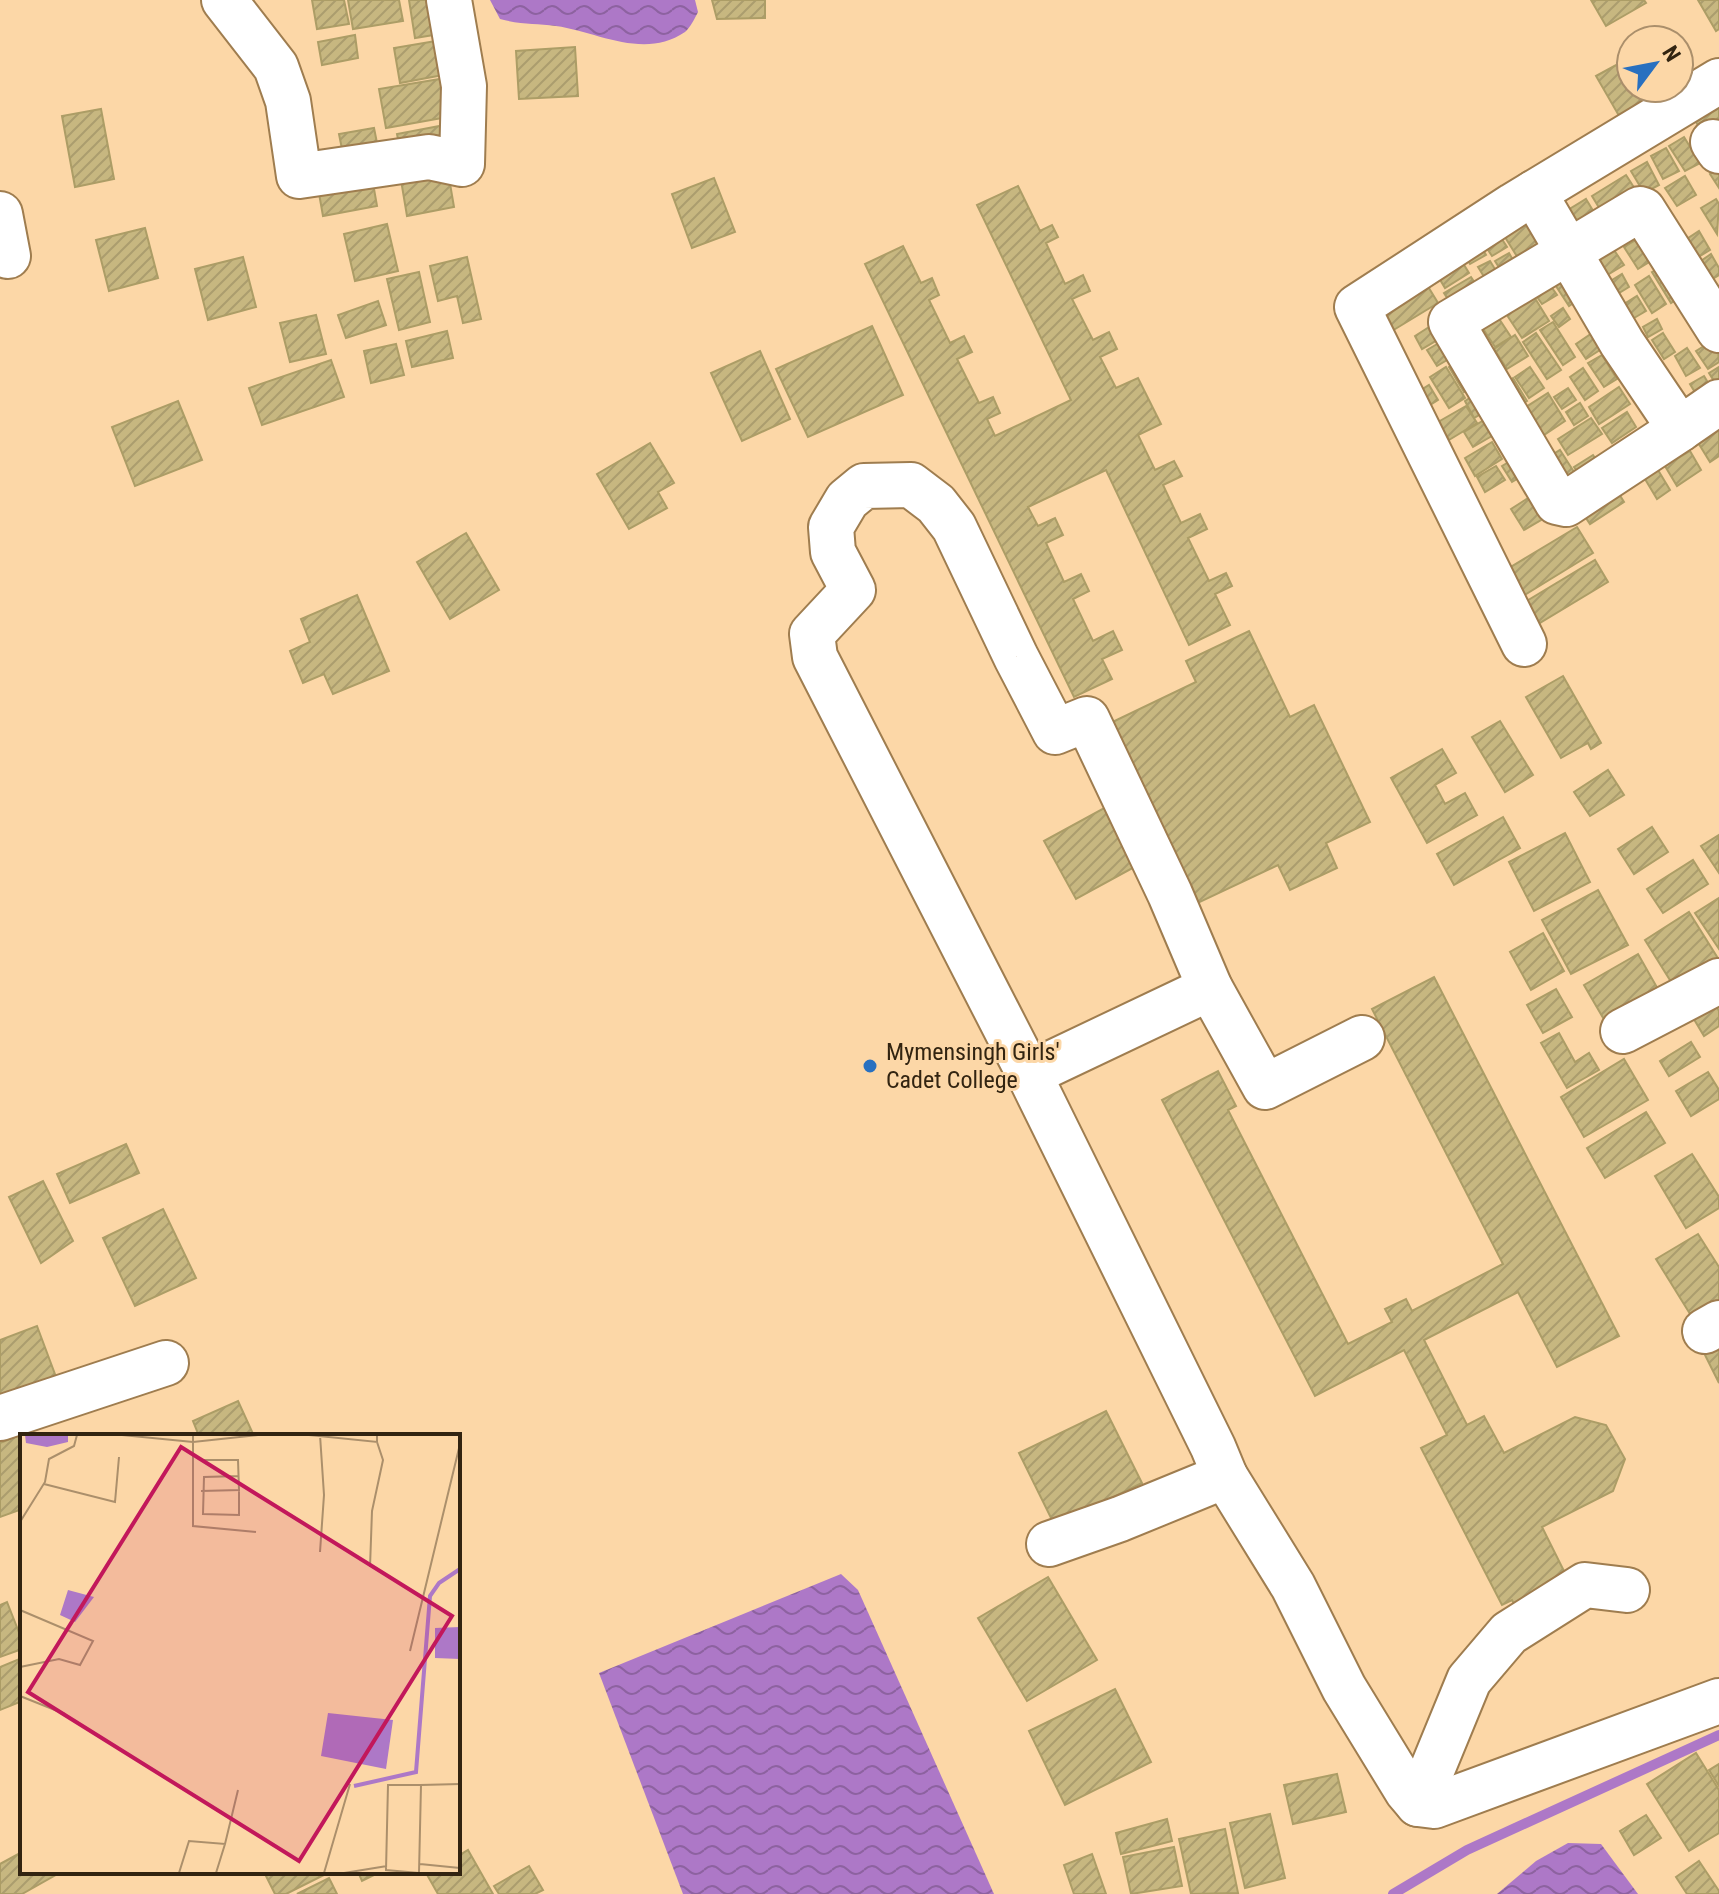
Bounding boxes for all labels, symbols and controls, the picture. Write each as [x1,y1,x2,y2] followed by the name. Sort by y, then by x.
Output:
[1615,24,1695,104] north arrow
[1657,41,1686,66] text: N
[886,1038,1060,1094] place label: Mymensingh Girls' Cadet College
[861,1057,879,1075] marker: Mymensingh Girls' Cadet College
[20,1434,460,1874] inset map

